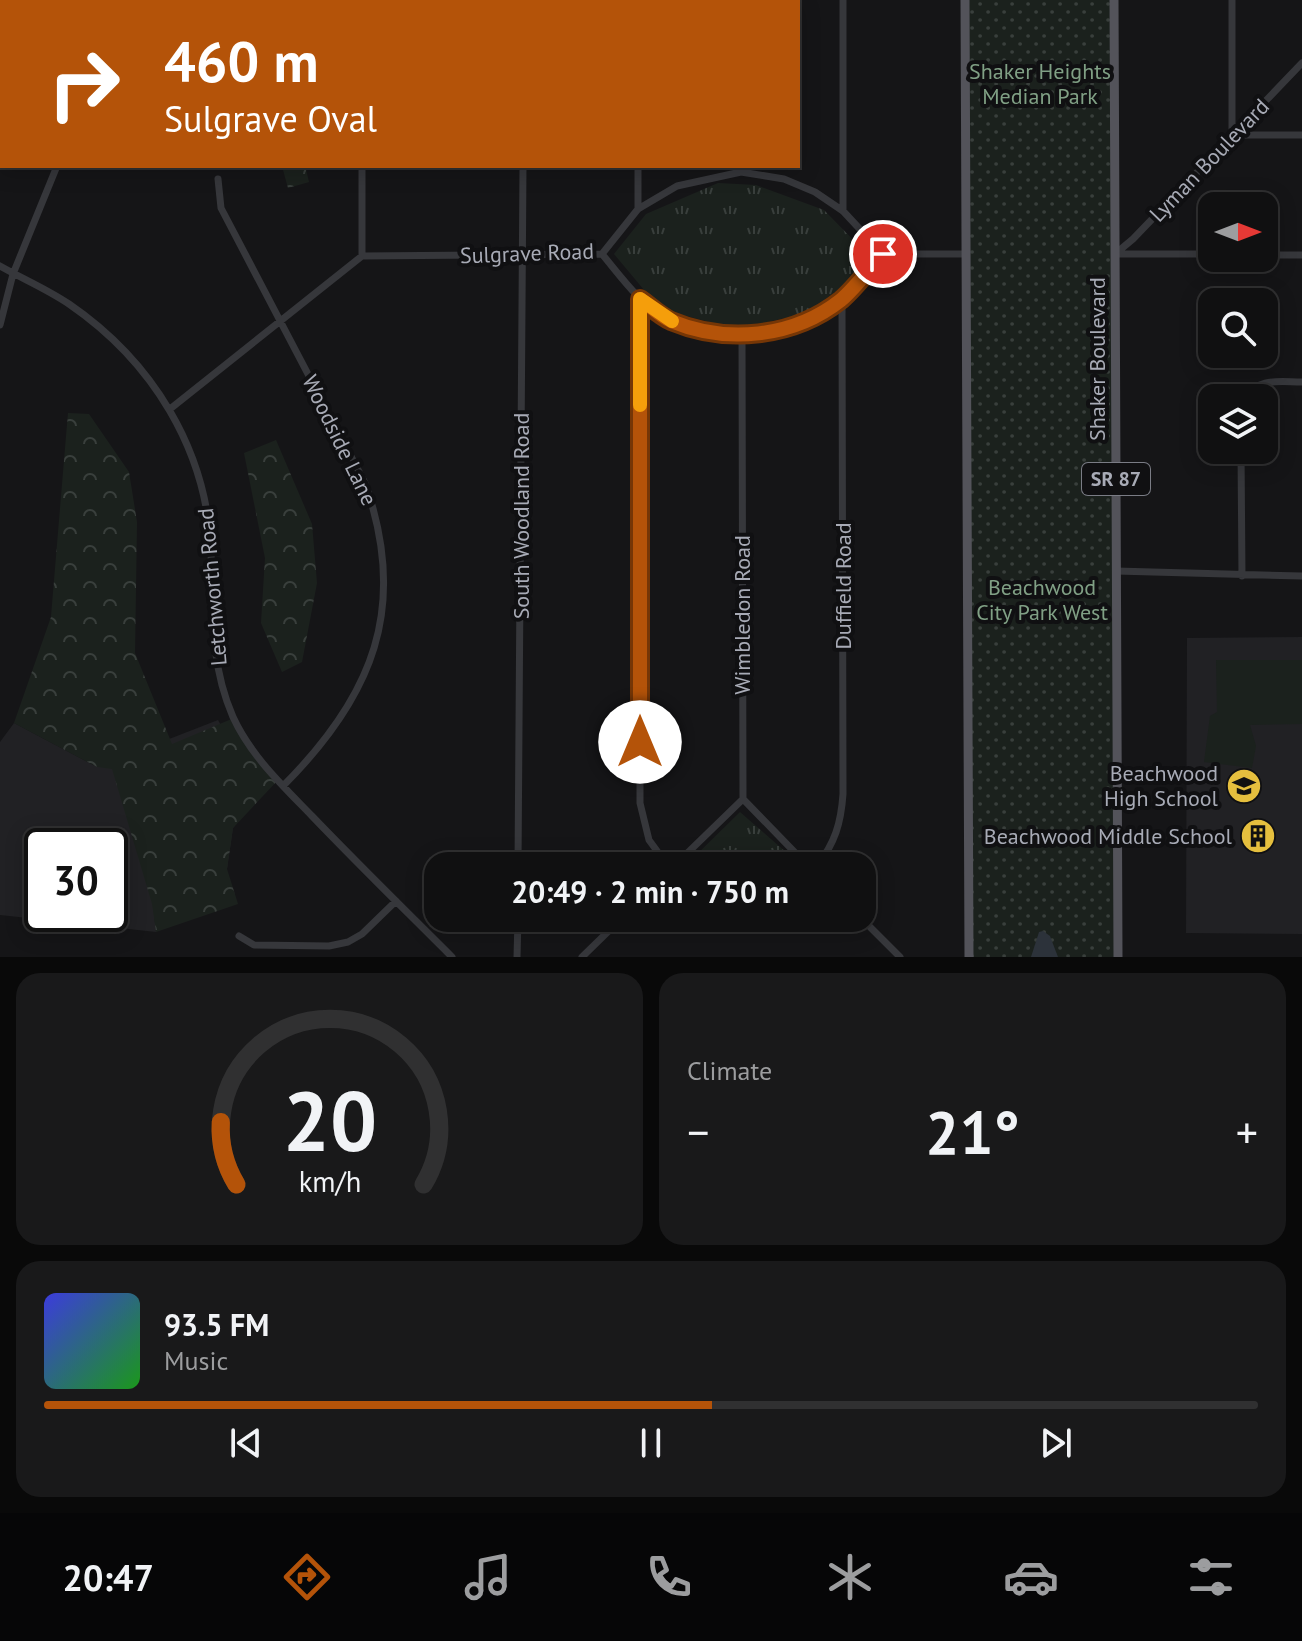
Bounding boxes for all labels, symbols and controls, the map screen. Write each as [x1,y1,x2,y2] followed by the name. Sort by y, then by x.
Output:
[164,25,319,97] text: 460 m
[32,32,136,136] icon: right
[969,57,1111,110] park label: Shaker Heights Median Park
[1143,93,1275,227] street label: Lyman Boulevard
[164,95,377,142] text: Sulgrave Oval
[1198,192,1278,272] north arrow
[1198,192,1278,464] map controls
[849,220,917,288] pin
[861,232,905,276] icon: arrive
[459,237,595,269] street label: Sulgrave Road
[1083,277,1111,441] street label: Shaker Boulevard
[1198,288,1278,368] button: search
[296,370,384,510] street label: Woodside Lane
[1198,384,1278,464] button: layers
[507,413,535,619] street label: South Woodland Road
[1082,463,1150,495] road number: SR 87
[191,507,233,667] street label: Letchworth Road
[829,522,857,650] street label: Duffield Road
[728,535,756,695] street label: Wimbledon Road
[976,573,1108,626] park label: Beachwood City Park West
[598,700,682,784] position arrow
[1104,759,1219,812] place label: Beachwood High School
[1225,767,1263,805] school or university icon: Beachwood High School
[1239,817,1277,855] building icon: Beachwood Middle School
[984,822,1233,850] place label: Beachwood Middle School
[24,828,128,932] speed limit sign: 30
[511,872,789,911] text: 20:49 · 2 min · 750 m
[687,1054,772,1087] text: Climate
[282,1066,377,1174] text: 20
[925,1093,1020,1171] text: 21°
[687,1103,709,1160] text: −
[1236,1103,1258,1160] text: +
[298,1163,361,1200] text: km/h
[164,1305,269,1344] text: 93.5 FM
[164,1344,228,1377] text: Music
[224,1421,268,1465] icon: previous
[629,1421,673,1465] icon: pause
[1034,1421,1078,1465] icon: next
[279,1549,335,1605] icon: directions
[460,1549,516,1605] icon: music
[641,1549,697,1605] icon: phone
[822,1549,878,1605] icon: climate
[1003,1549,1059,1605] icon: car
[1183,1549,1239,1605] icon: filters
[62,1554,154,1601] text: 20:47

